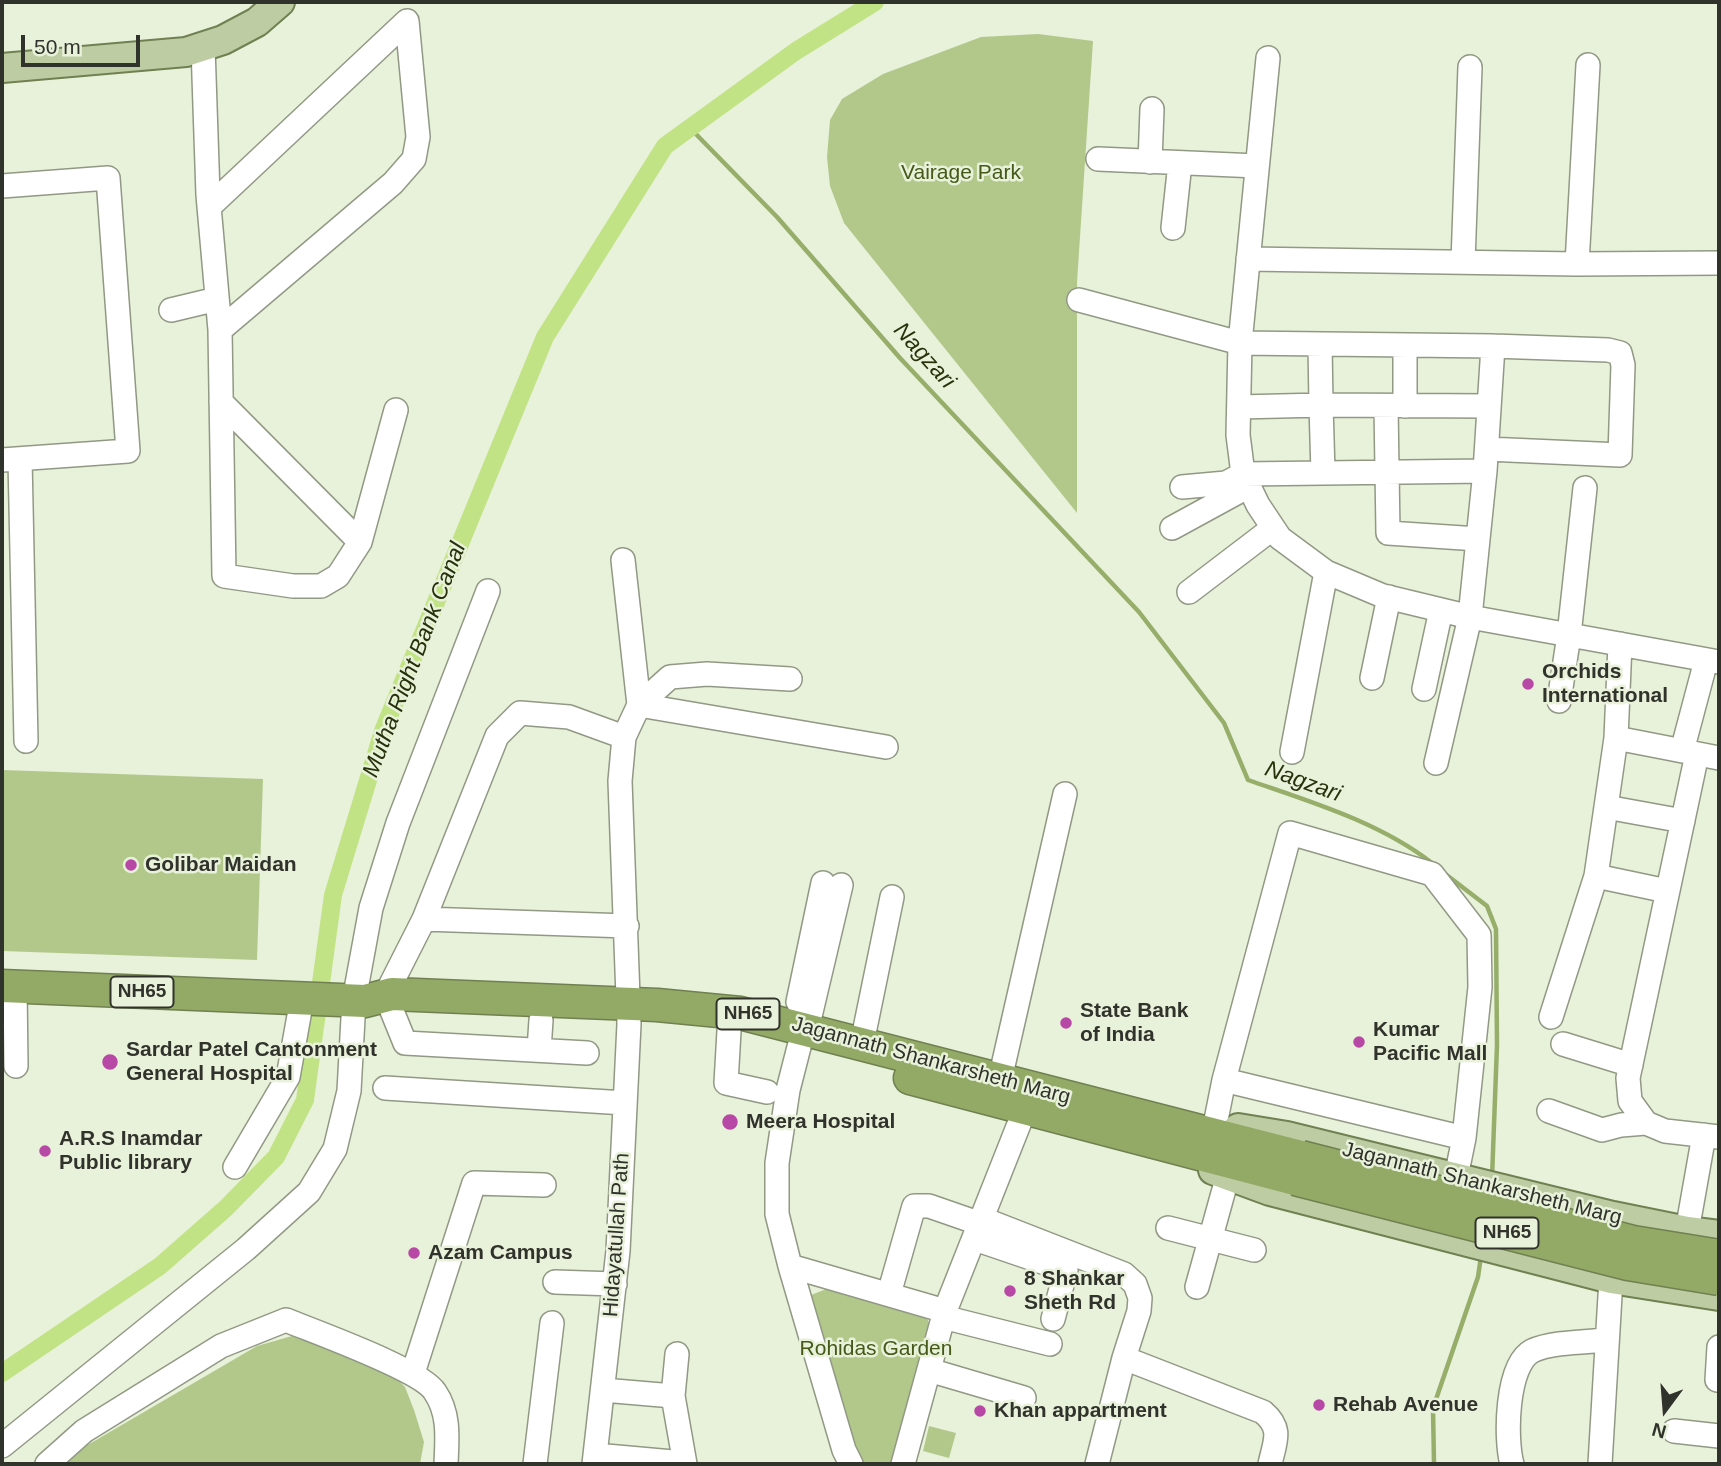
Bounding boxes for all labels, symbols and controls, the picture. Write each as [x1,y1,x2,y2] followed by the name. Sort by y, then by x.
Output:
[24,21,144,65] scale bar
[34,35,81,58] text: 50 m
[901,160,1021,186] park label: Vairage Park
[887,317,961,395] water label: Nagzari
[357,539,473,781] water label: Mutha Right Bank Canal
[1542,659,1668,709] place label: Orchids International
[1520,676,1536,692] marker: Orchids International
[1261,755,1345,809] water label: Nagzari
[145,852,297,878] place label: Golibar Maidan
[123,857,139,873] marker: Golibar Maidan
[110,976,174,1008] road number: NH65
[716,998,780,1030] road number: NH65
[1080,998,1189,1048] place label: State Bank of India
[789,1012,1073,1110] street label: Jagannath Shankarsheth Marg
[1058,1015,1074,1031] marker: State Bank of India
[1373,1017,1487,1067] place label: Kumar Pacific Mall
[1351,1034,1367,1050] marker: Kumar Pacific Mall
[126,1037,377,1087] place label: Sardar Patel Cantonment General Hospital
[100,1052,120,1072] marker: Sardar Patel Cantonment General Hospital
[746,1109,895,1135] place label: Meera Hospital
[720,1112,740,1132] marker: Meera Hospital
[59,1126,203,1176] place label: A.R.S Inamdar Public library
[1340,1137,1624,1231] street label: Jagannath Shankarsheth Marg
[37,1143,53,1159] marker: A.R.S Inamdar Public library
[599,1152,635,1318] street label: Hidayatullah Path
[1476,1218,1538,1248] road number: NH65
[428,1240,573,1266] place label: Azam Campus
[406,1245,422,1261] marker: Azam Campus
[1024,1266,1124,1316] place label: 8 Shankar Sheth Rd
[1002,1283,1018,1299] marker: 8 Shankar Sheth Rd
[800,1336,952,1362] park label: Rohidas Garden
[1630,1375,1700,1445] north arrow
[1333,1392,1478,1418] place label: Rehab Avenue
[1311,1397,1327,1413] marker: Rehab Avenue
[994,1398,1167,1424] place label: Khan appartment
[972,1403,988,1419] marker: Khan appartment
[1650,1419,1669,1443] text: N

